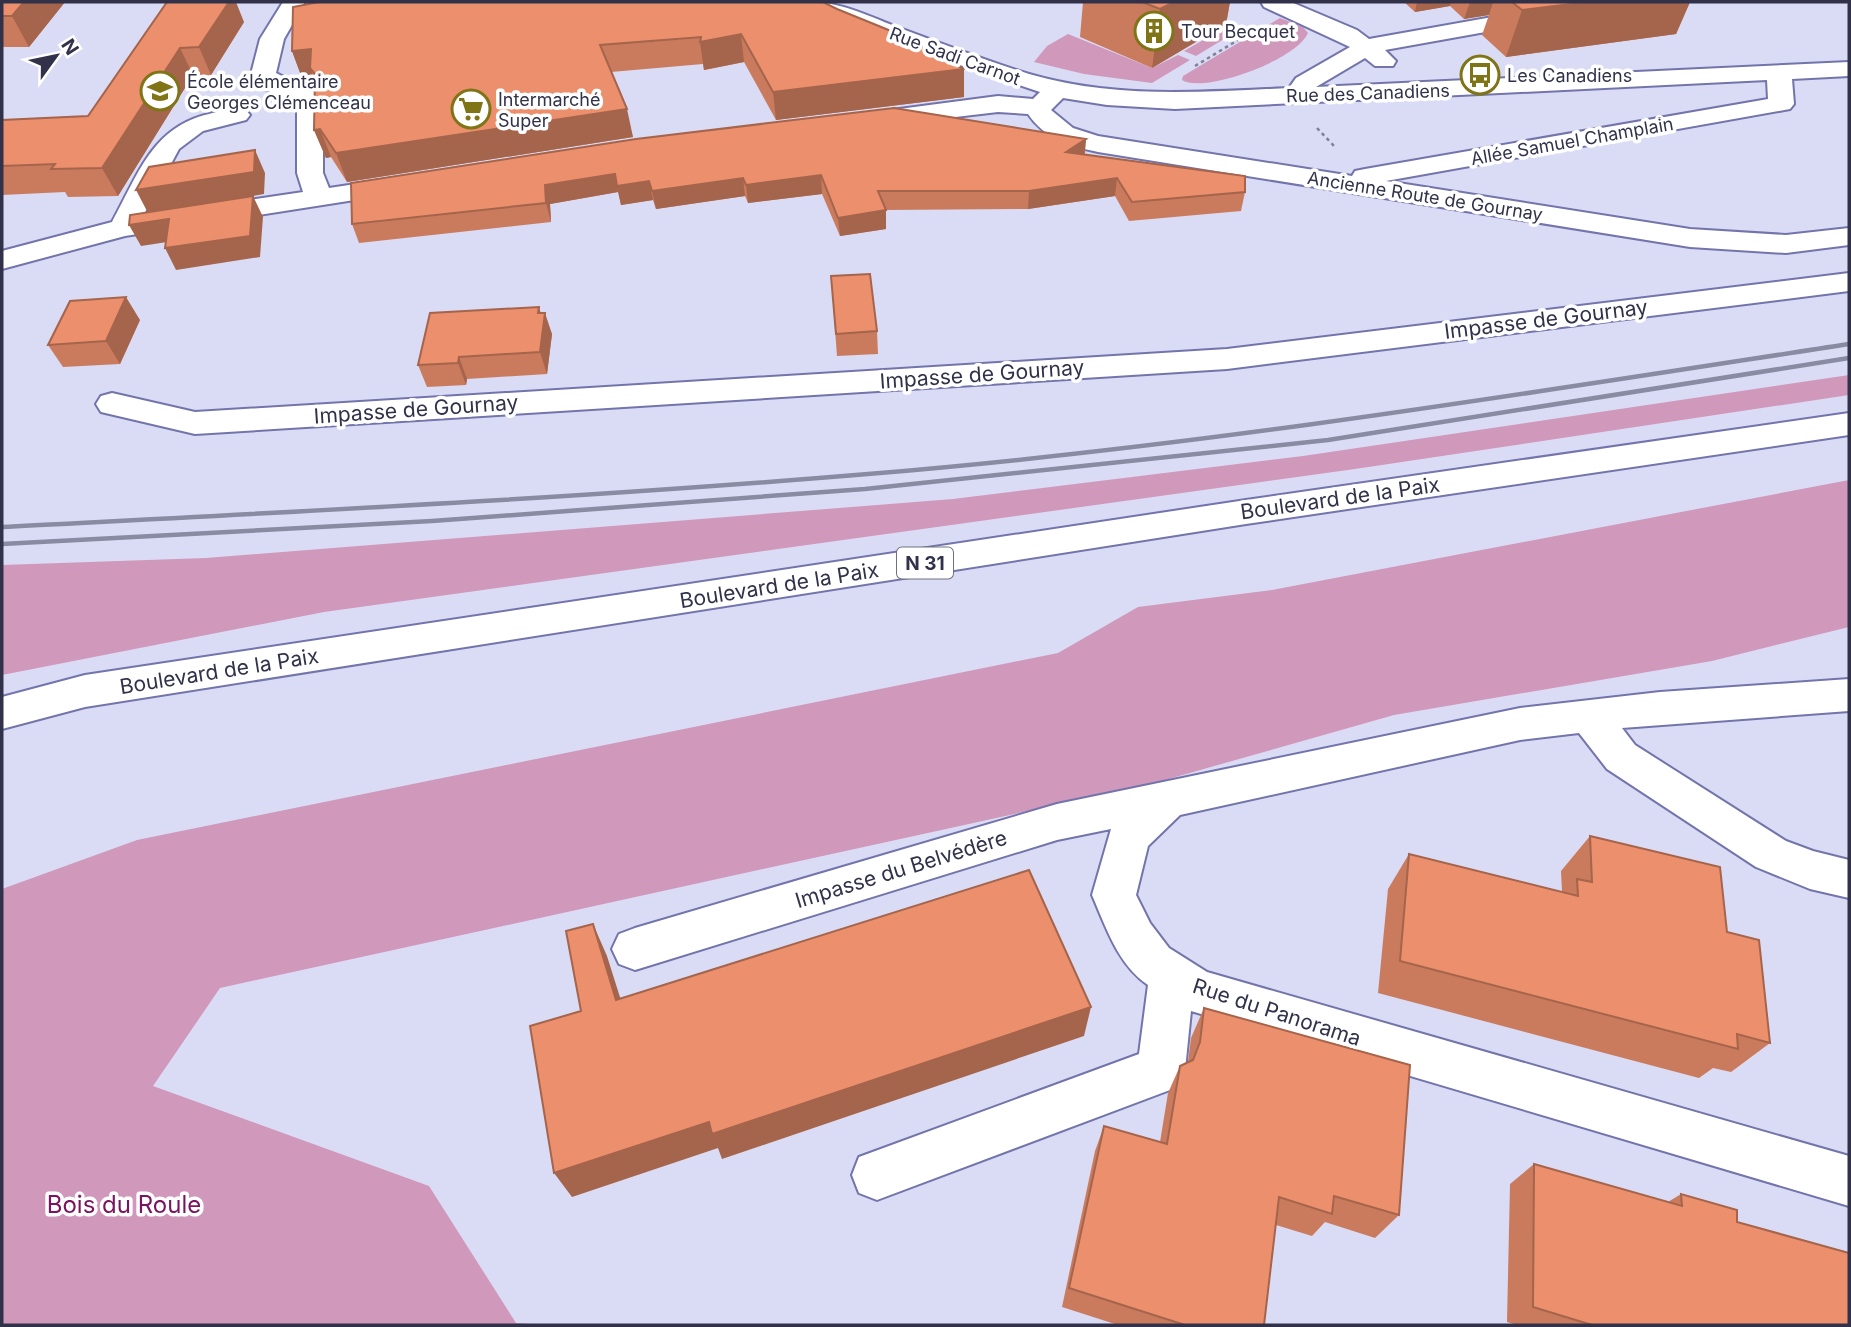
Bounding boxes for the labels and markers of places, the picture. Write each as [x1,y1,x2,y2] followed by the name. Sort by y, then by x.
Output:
[1133,10,1175,52] building icon: Tour Becquet
[1181,21,1295,42] place label: Tour Becquet
[1459,54,1501,96] bus stop icon: Les Canadiens
[1507,65,1632,86] place label: Les Canadiens
[139,70,181,112] school or university icon: École élémentaire Georges Clémenceau
[187,70,371,113] place label: École élémentaire Georges Clémenceau
[450,88,492,130] supermarket icon: Intermarché Super
[498,89,601,131] place label: Intermarché Super

